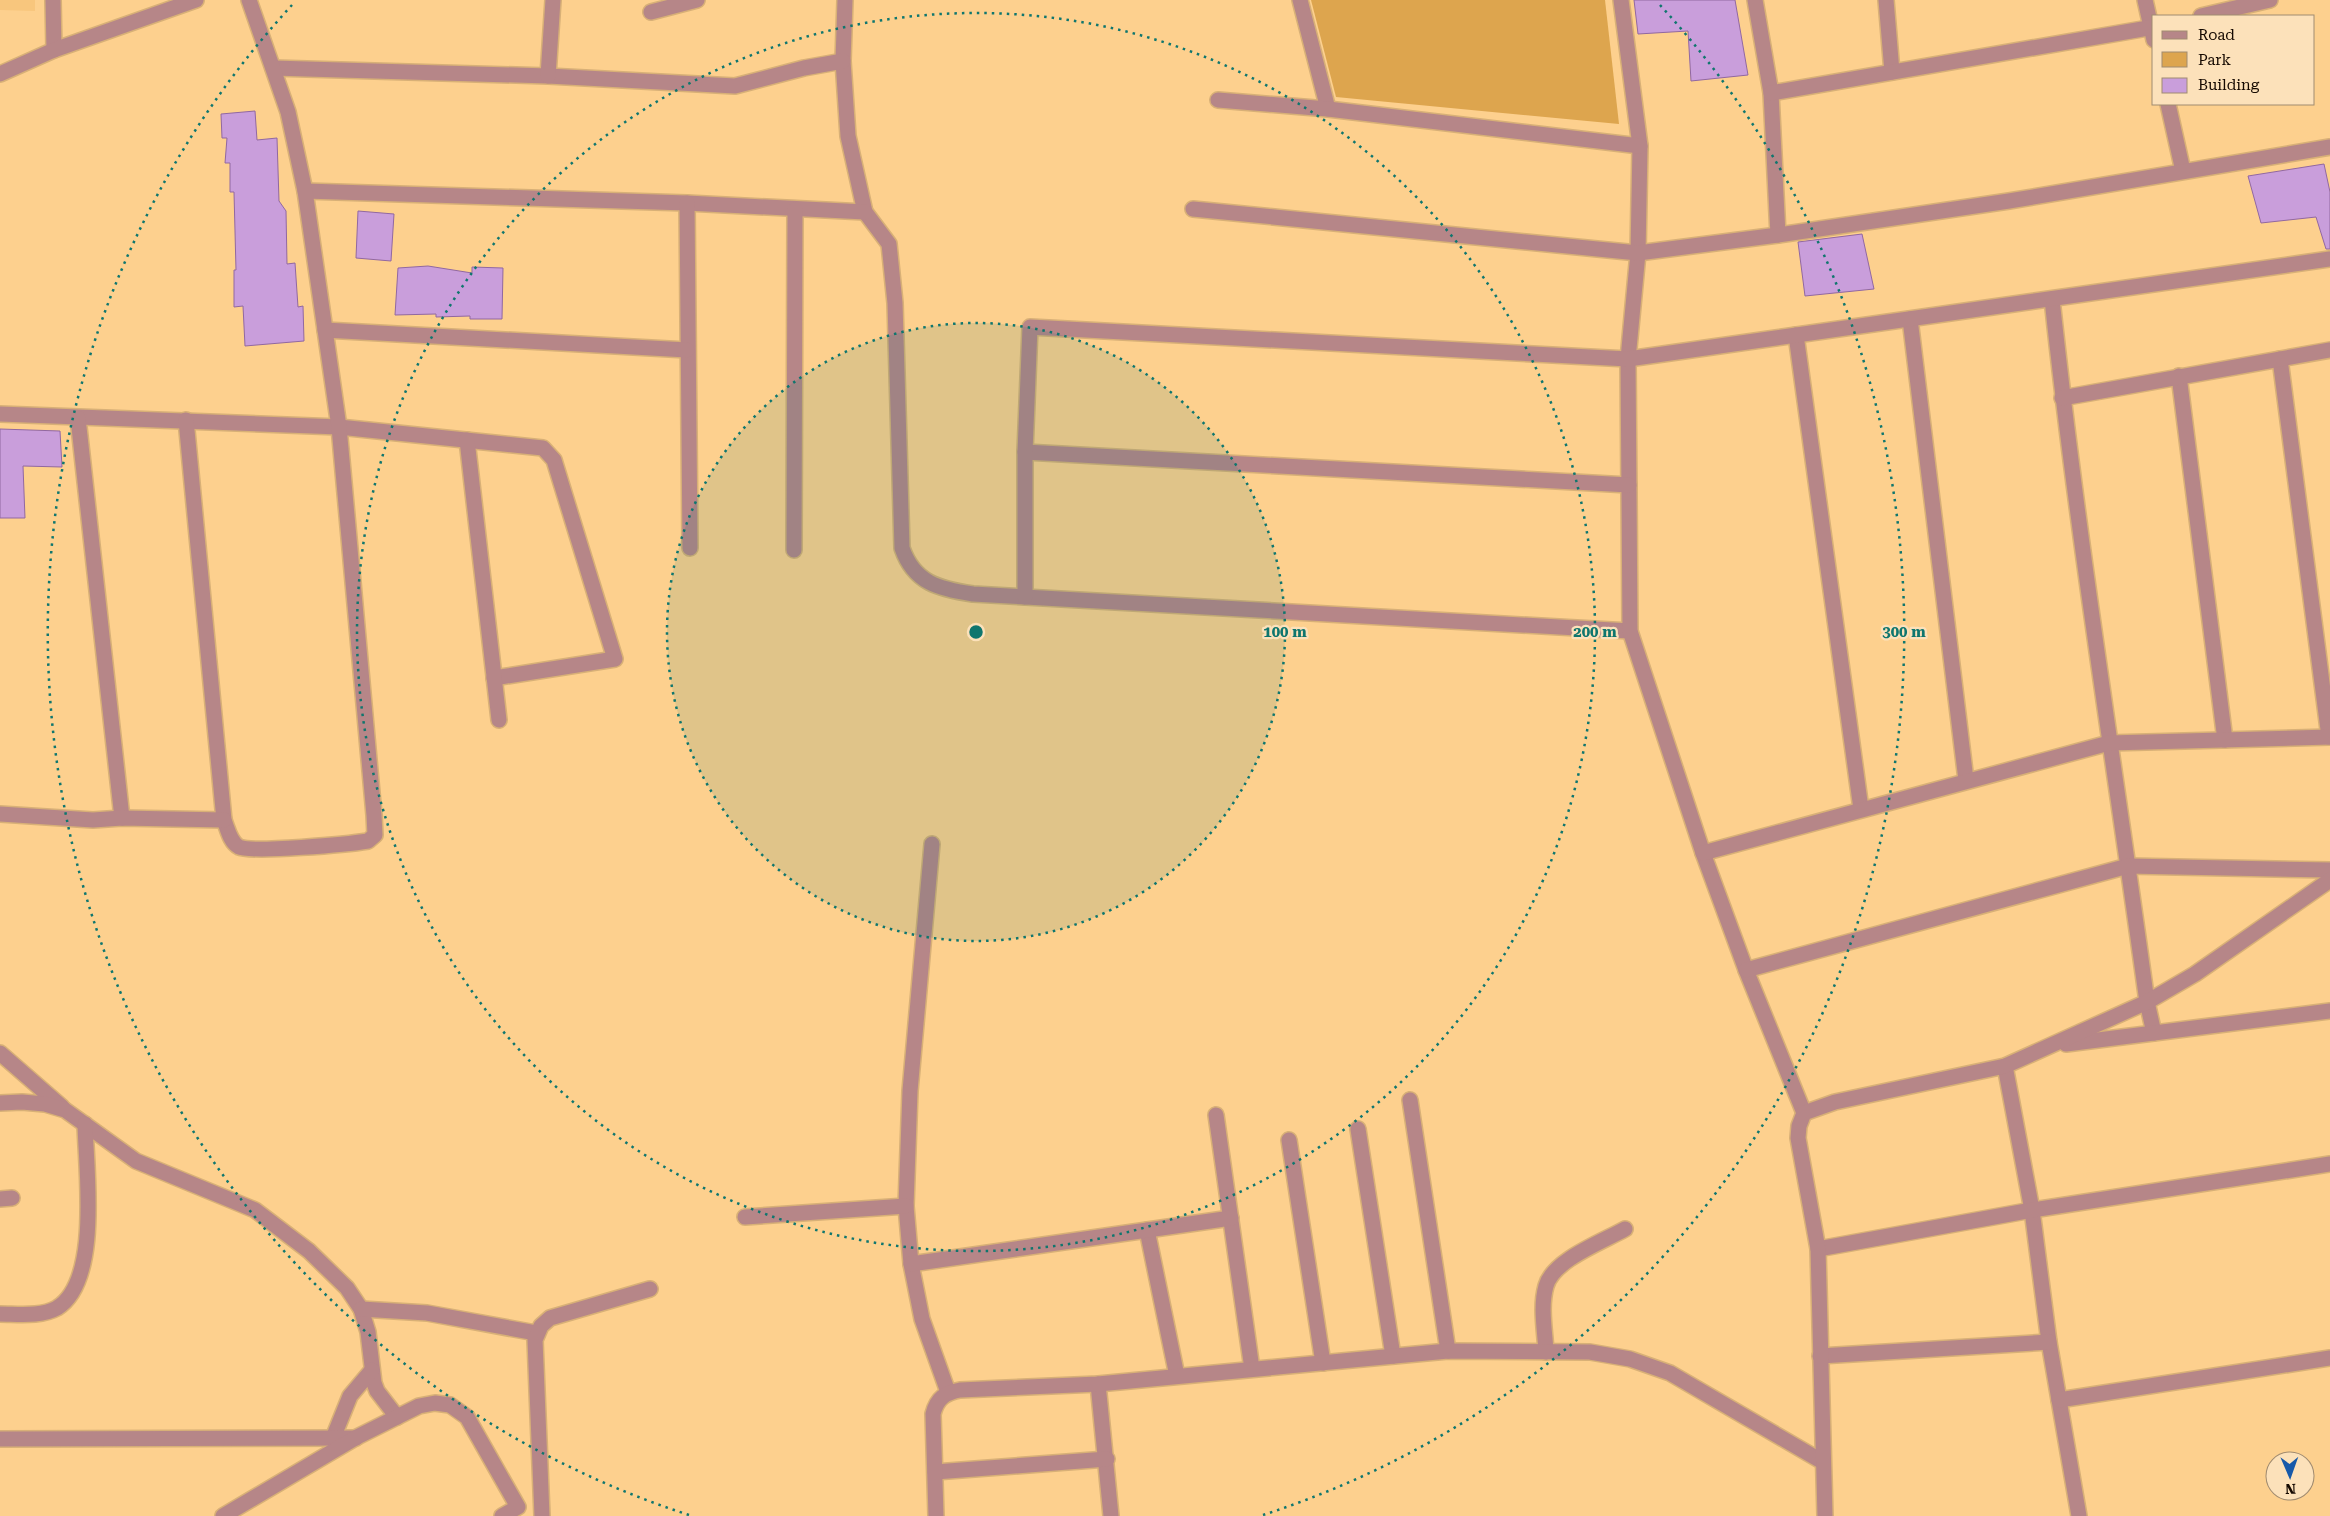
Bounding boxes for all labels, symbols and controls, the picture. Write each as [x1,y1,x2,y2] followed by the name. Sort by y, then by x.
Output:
[2152,15,2315,105] legend
[2198,26,2235,44] text: Road
[2198,51,2232,69] text: Park
[2198,76,2260,94] text: Building
[967,623,985,641] centre of rings
[1263,623,1307,641] text: 100 m
[1573,623,1617,641] text: 200 m
[1882,623,1926,641] text: 300 m
[2265,1451,2315,1501] north arrow
[2285,1481,2296,1497] text: N

